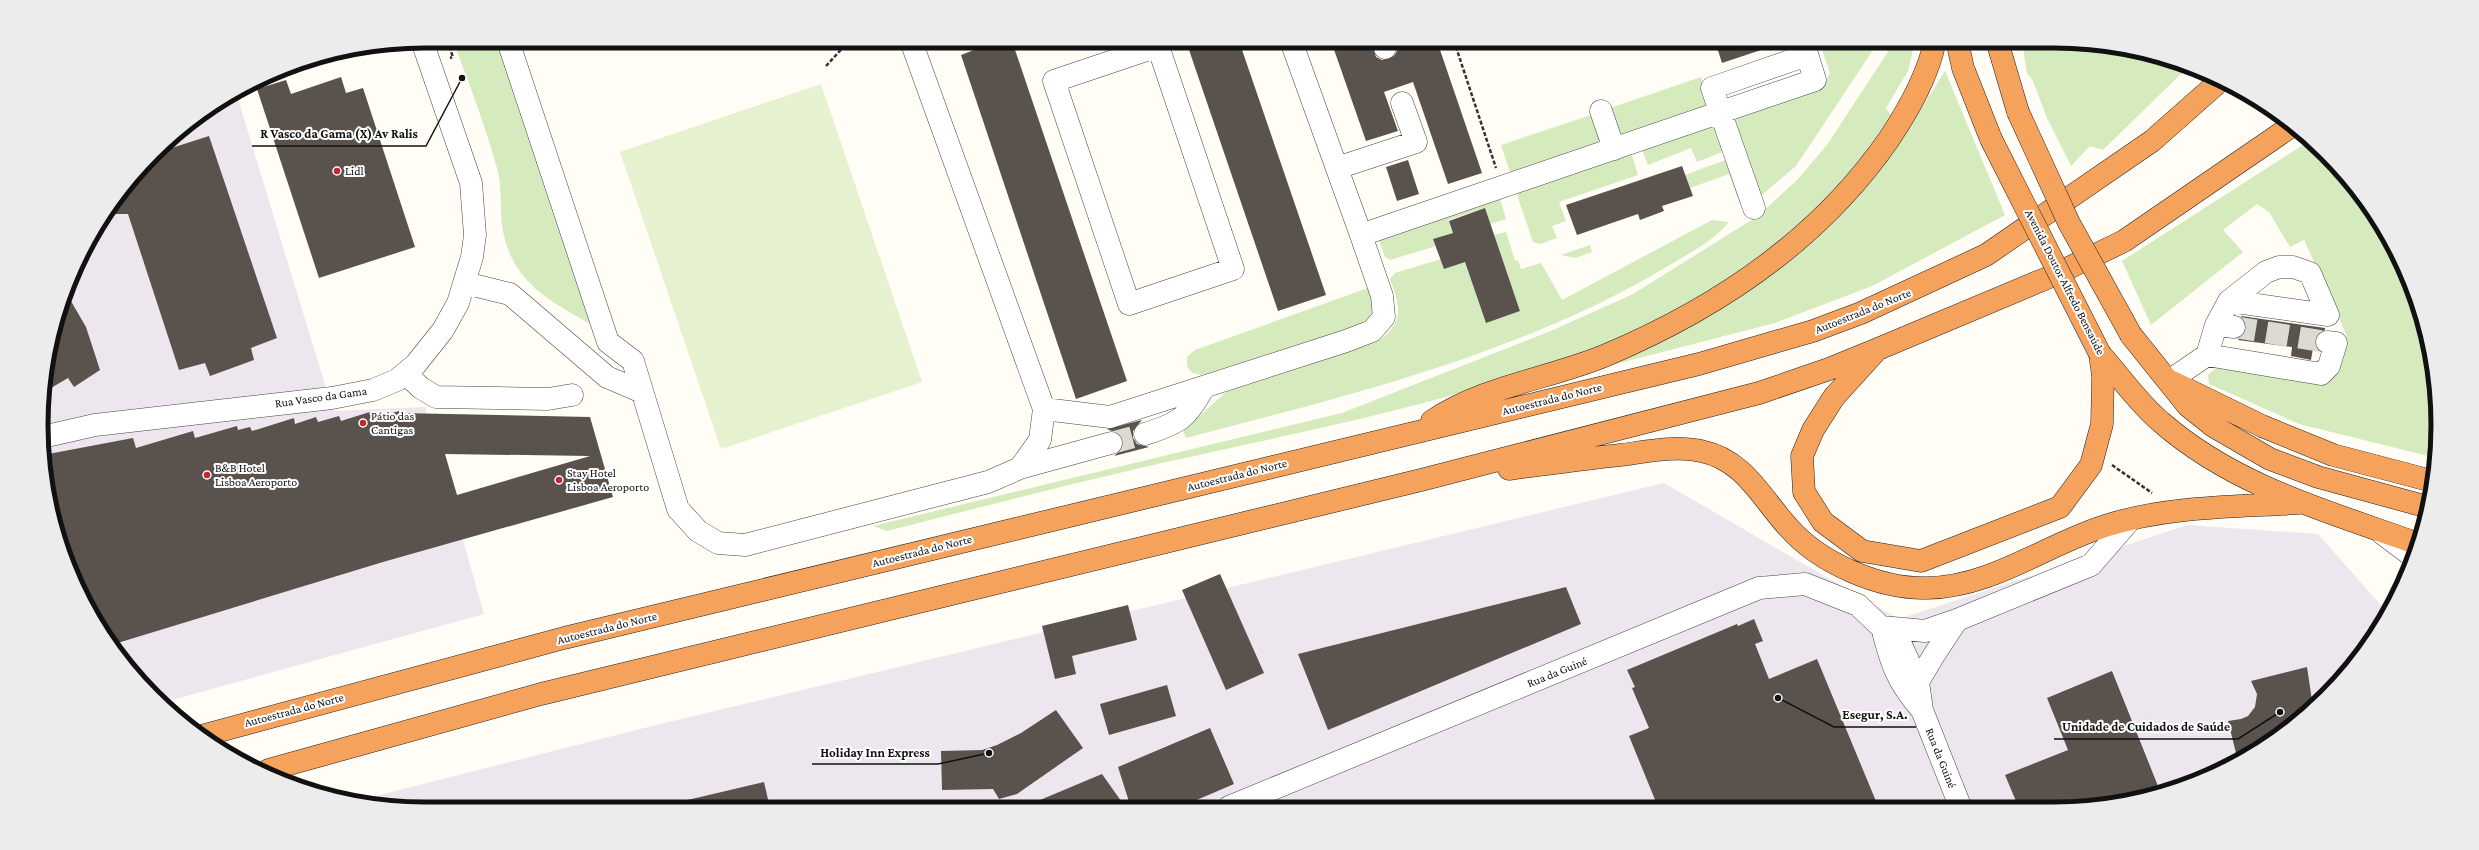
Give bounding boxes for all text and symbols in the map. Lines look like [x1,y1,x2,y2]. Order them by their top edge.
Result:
callout: R Vasco da Gama (X) Av Ralis [252,121,426,146]
text: R Vasco da Gama (X) Av Ralis [260,126,418,142]
place label: Lidl [345,164,364,178]
marker: Lidl [332,166,342,176]
street label: Avenida Doutor Alfredo Bensaúde [2022,207,2108,357]
street label: Autoestrada do Norte [1813,285,1913,337]
street label: Autoestrada do Norte [1501,380,1603,418]
street label: Rua Vasco da Gama [274,384,368,410]
place label: Pátio das Cantigas [371,409,415,437]
marker: Pátio das Cantigas [358,418,368,428]
street label: Autoestrada do Norte [1186,456,1288,494]
place label: B&B Hotel Lisboa Aeroporto [215,461,297,489]
place label: Stay Hotel Lisboa Aeroporto [567,466,649,494]
marker: B&B Hotel Lisboa Aeroporto [202,470,212,480]
marker: Stay Hotel Lisboa Aeroporto [554,475,564,485]
street label: Autoestrada do Norte [871,532,973,570]
street label: Autoestrada do Norte [556,609,658,647]
street label: Rua da Guiné [1525,654,1589,690]
street label: Autoestrada do Norte [243,690,345,730]
callout: Esegur, S.A. [1834,702,1916,727]
text: Esegur, S.A. [1842,707,1908,723]
callout: Unidade de Cuidados de Saúde [2054,714,2238,739]
text: Unidade de Cuidados de Saúde [2062,719,2230,734]
street label: Rua da Guiné [1923,726,1959,790]
callout: Holiday Inn Express [812,739,938,764]
text: Holiday Inn Express [820,745,930,760]

